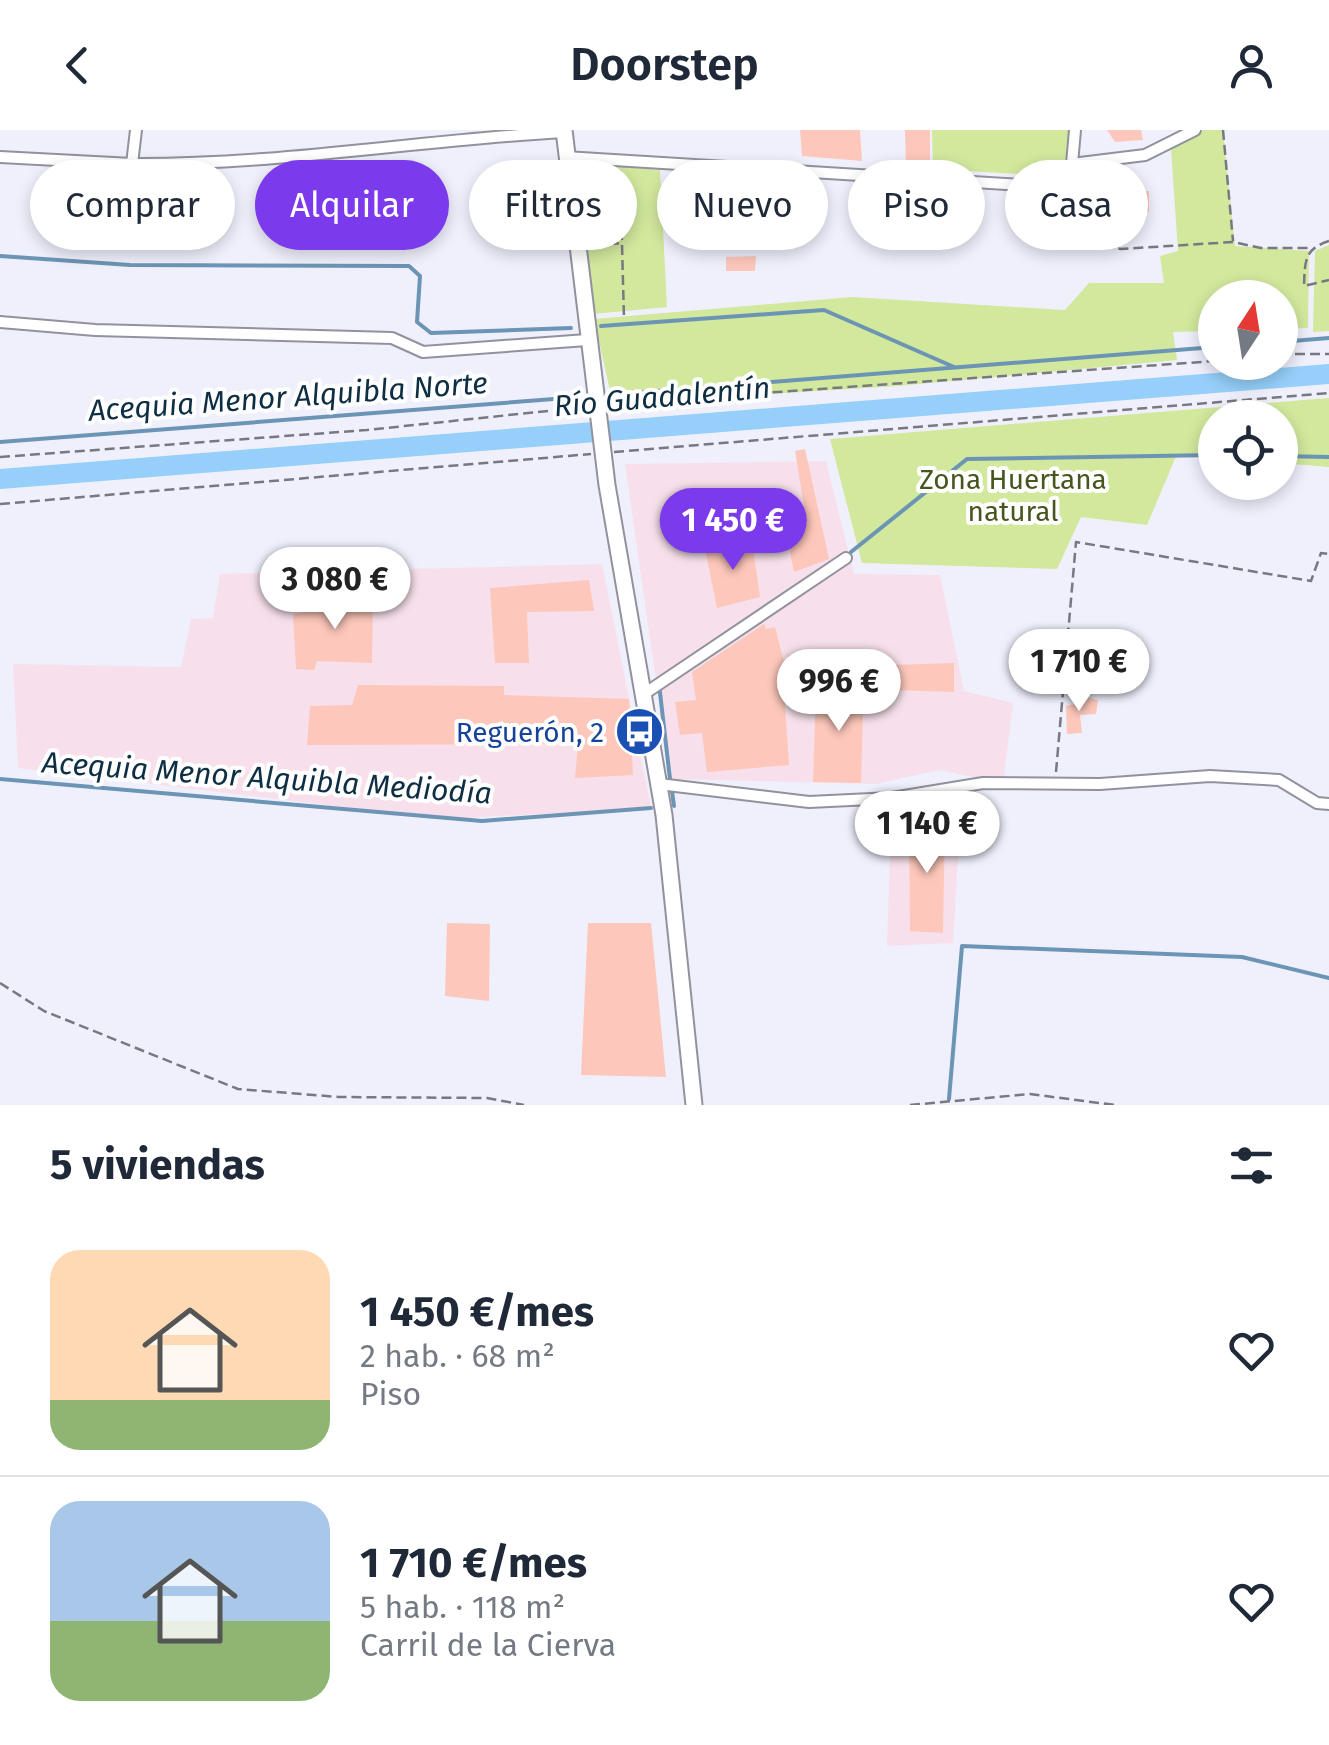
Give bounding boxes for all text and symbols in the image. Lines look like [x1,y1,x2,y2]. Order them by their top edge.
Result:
icon: back [50,38,105,93]
text: Doorstep [570,38,759,92]
icon: person [1224,38,1279,93]
chip: Comprar [30,160,235,250]
chip: Alquilar [255,160,449,250]
chip: Filtros [469,160,637,250]
chip: Nuevo [657,160,828,250]
chip: Piso [848,160,985,250]
chip: Casa [1005,160,1148,250]
north arrow [1198,280,1298,380]
map controls [1198,280,1298,500]
water label: Acequia Menor Alquibla Norte [86,365,489,429]
water label: Río Guadalentín [552,370,772,424]
button: locate [1198,400,1298,500]
park label: Zona Huertana natural [919,463,1107,528]
pin: 1 450 € [641,488,825,573]
text: 1 450 € [682,501,784,539]
pin: 3 080 € [243,547,427,632]
text: 3 080 € [282,560,388,598]
pin: 1 710 € [987,629,1171,714]
text: 1 710 € [1030,642,1128,680]
pin: 996 € [769,649,909,734]
text: 996 € [799,662,879,700]
bus stop icon: Reguerón, 2 [613,706,665,758]
place label: Reguerón, 2 [456,716,604,749]
water label: Acequia Menor Alquibla Mediodía [40,744,493,812]
pin: 1 140 € [835,791,1019,876]
text: 1 140 € [877,804,977,842]
icon: filters [1224,1138,1279,1193]
text: 5 viviendas [50,1140,265,1190]
text: 1 450 €/mes [360,1287,594,1337]
icon: home [130,1290,250,1410]
icon: heart [1224,1323,1279,1378]
text: 2 hab. · 68 m² [360,1337,555,1375]
text: Piso [360,1375,421,1413]
text: 1 710 €/mes [360,1538,587,1588]
icon: home [130,1541,250,1661]
icon: heart [1224,1574,1279,1629]
text: 5 hab. · 118 m² [360,1588,565,1626]
text: Carril de la Cierva [360,1626,616,1664]

